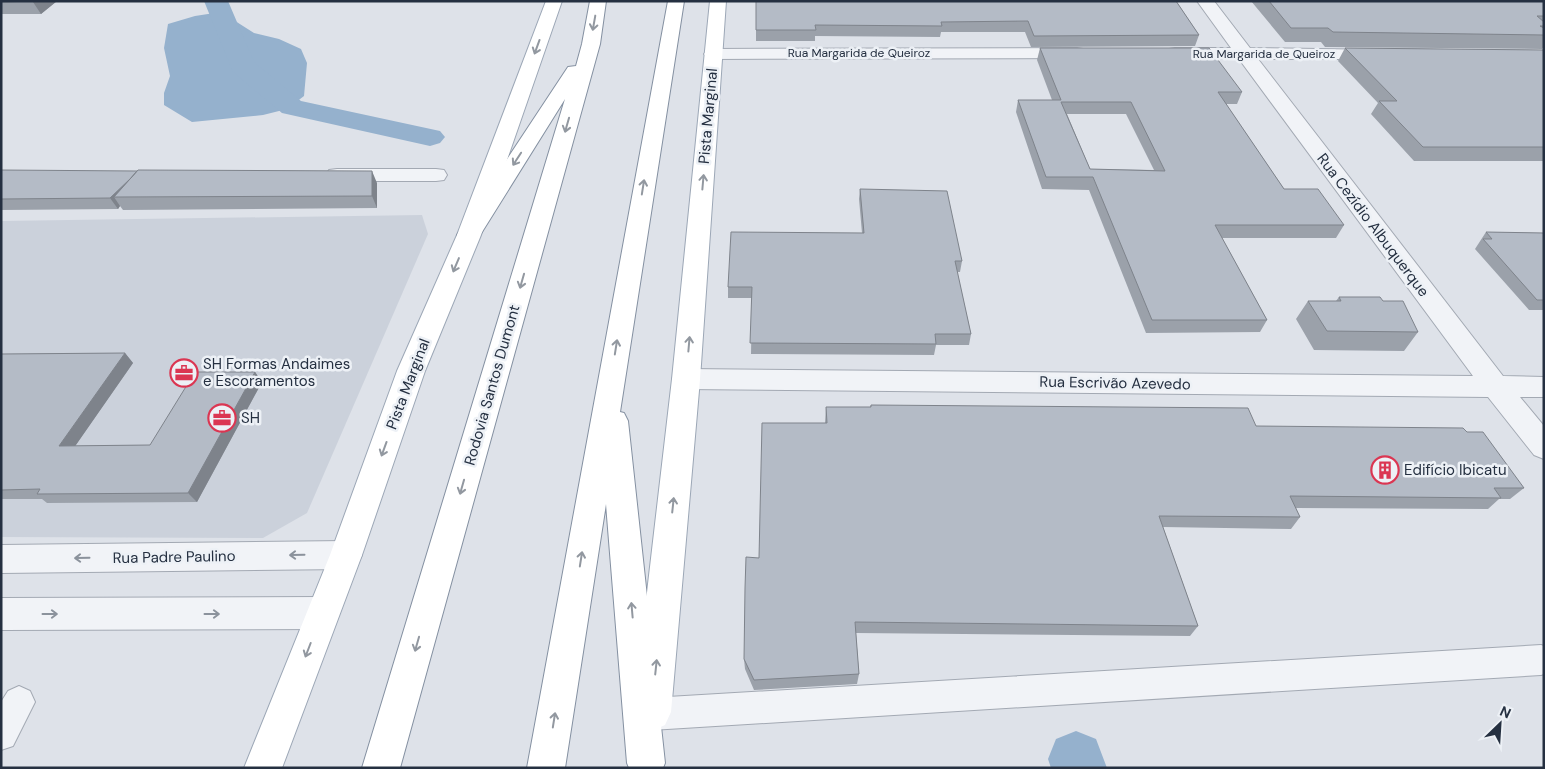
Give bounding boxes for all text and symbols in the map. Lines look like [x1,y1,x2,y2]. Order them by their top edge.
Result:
one-way arrow [589,14,599,30]
one-way arrow [532,39,541,54]
street label: Rua Margarida de Queiroz [788,45,930,61]
street label: Rua Margarida de Queiroz [1193,46,1335,62]
street label: Pista Marginal [694,67,722,165]
one-way arrow [562,117,572,133]
street label: Rua Cezídio Albuquerque [1312,149,1434,301]
one-way arrow [512,152,522,166]
one-way arrow [698,174,707,190]
one-way arrow [638,179,648,195]
one-way arrow [451,257,461,272]
one-way arrow [516,273,526,289]
street label: Rodovia Santos Dumont [459,302,525,468]
street label: Pista Marginal [382,336,434,432]
one-way arrow [684,336,694,352]
one-way arrow [612,340,622,356]
place label: SH Formas Andaimes e Escoramentos [203,354,350,391]
office icon: SH Formas Andaimes e Escoramentos [169,358,199,388]
street label: Rua Escrivão Azevedo [1039,372,1191,394]
office icon: SH [207,403,237,433]
place label: SH [241,408,260,428]
one-way arrow [379,440,388,456]
building icon: Edifício Ibicatu [1370,455,1400,485]
place label: Edifício Ibicatu [1404,460,1507,480]
one-way arrow [457,479,466,495]
one-way arrow [668,498,678,514]
street label: Rua Padre Paulino [112,546,236,568]
one-way arrow [290,551,306,560]
one-way arrow [577,552,587,568]
one-way arrow [75,553,91,563]
one-way arrow [627,603,636,619]
one-way arrow [42,609,58,619]
one-way arrow [204,609,220,619]
one-way arrow [412,635,421,651]
one-way arrow [303,642,312,657]
one-way arrow [651,659,661,675]
north arrow [1475,699,1525,749]
text: N [1497,702,1514,723]
one-way arrow [550,712,560,728]

